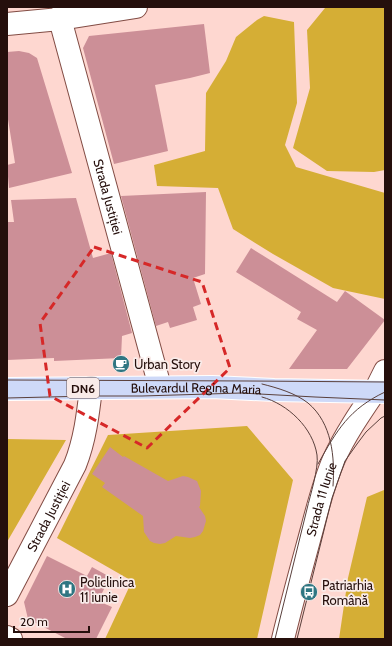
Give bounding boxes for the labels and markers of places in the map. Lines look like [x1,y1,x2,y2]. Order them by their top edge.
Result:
cafe icon: Urban Story [111,354,131,374]
place label: Urban Story [134,356,201,372]
place label: Policlinica 11 iunie [80,574,135,605]
place label: Patriarhia Română [322,577,374,608]
hospital icon: Policlinica 11 iunie [57,579,77,599]
bus stop icon: Patriarhia Română [299,582,319,602]

